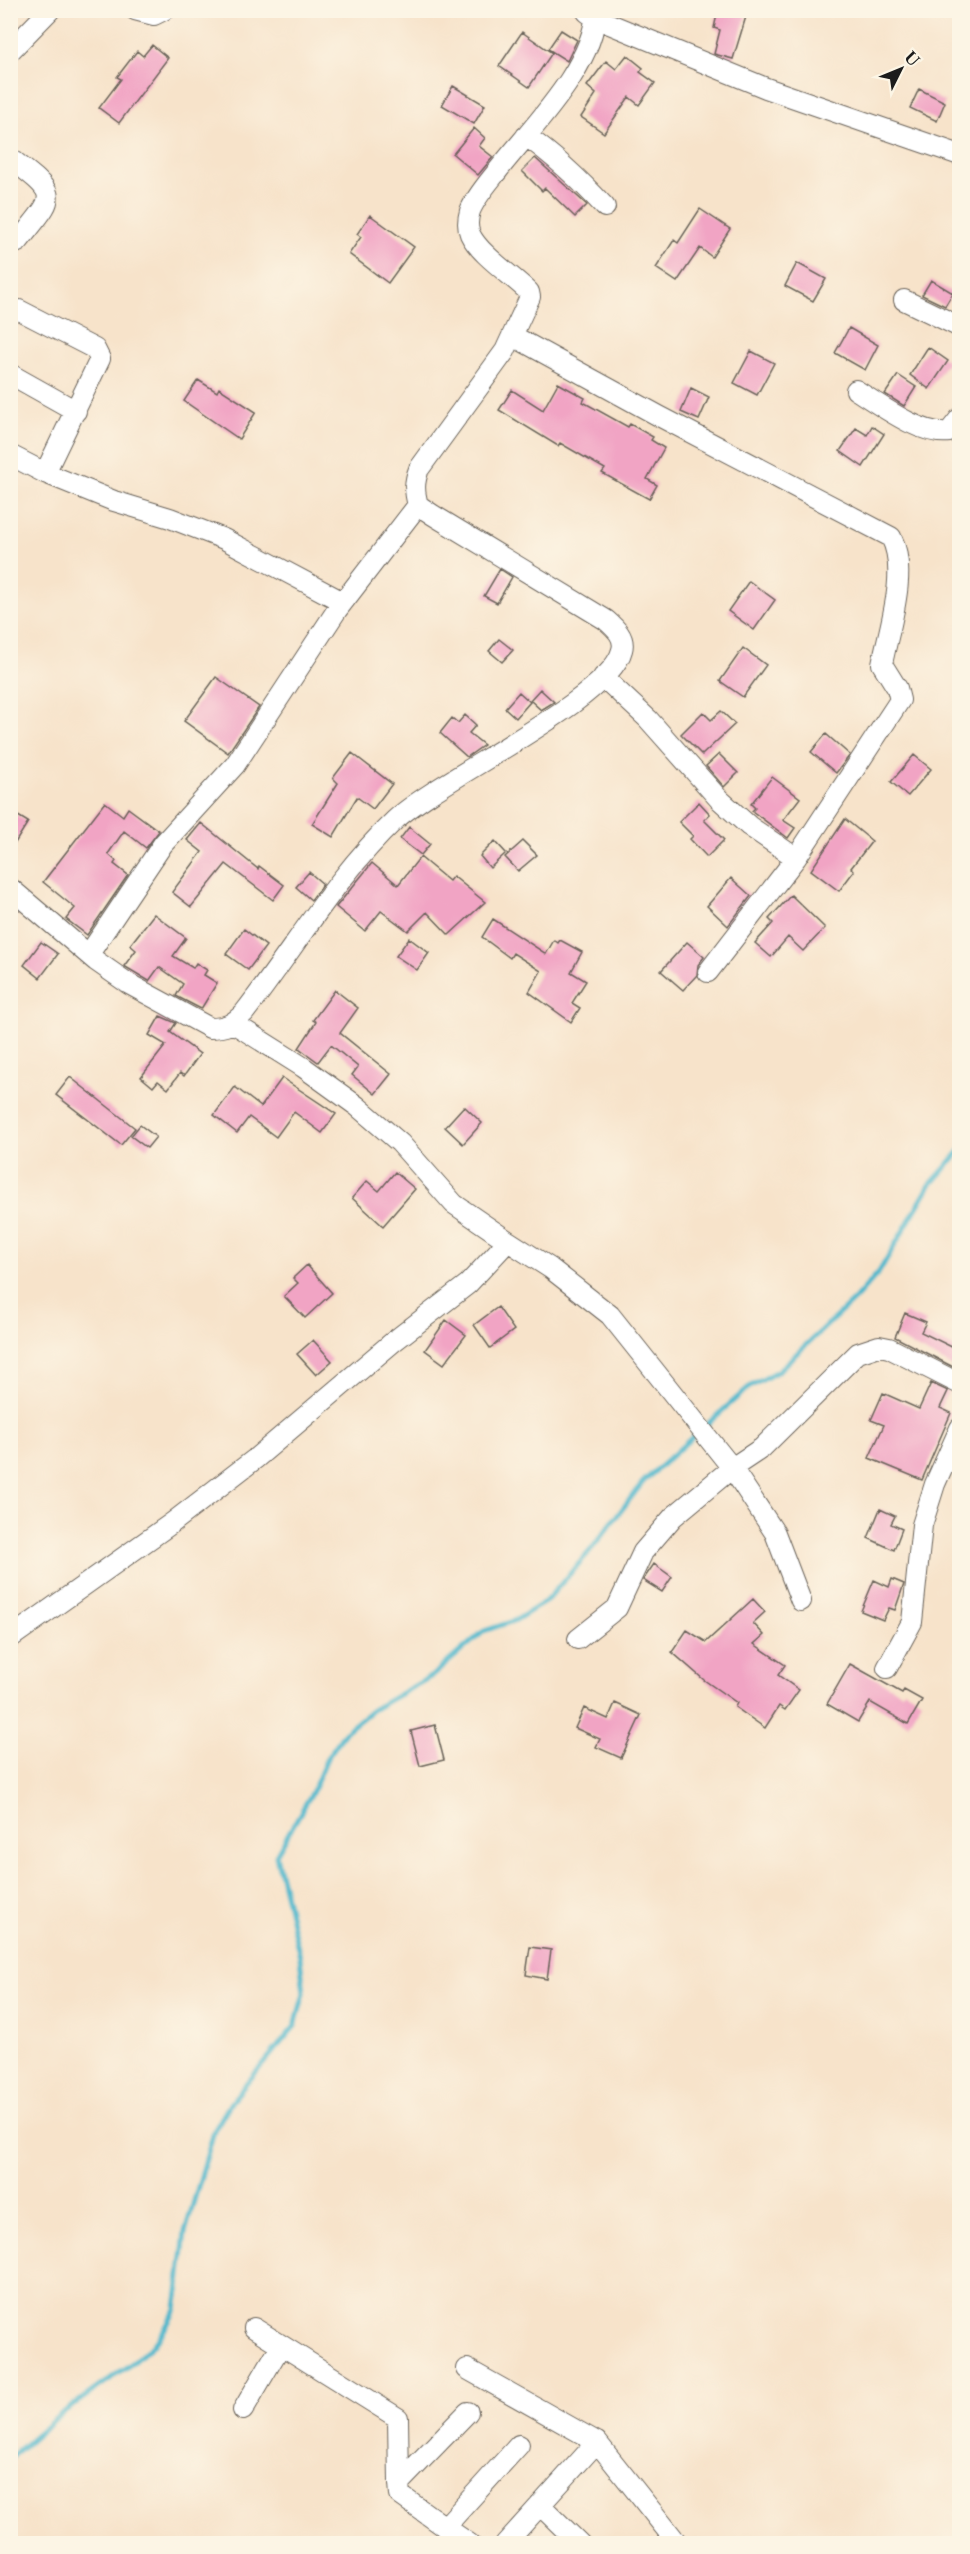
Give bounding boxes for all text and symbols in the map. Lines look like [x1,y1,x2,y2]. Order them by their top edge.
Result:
north arrow [871,39,931,99]
text: U [900,47,924,70]

